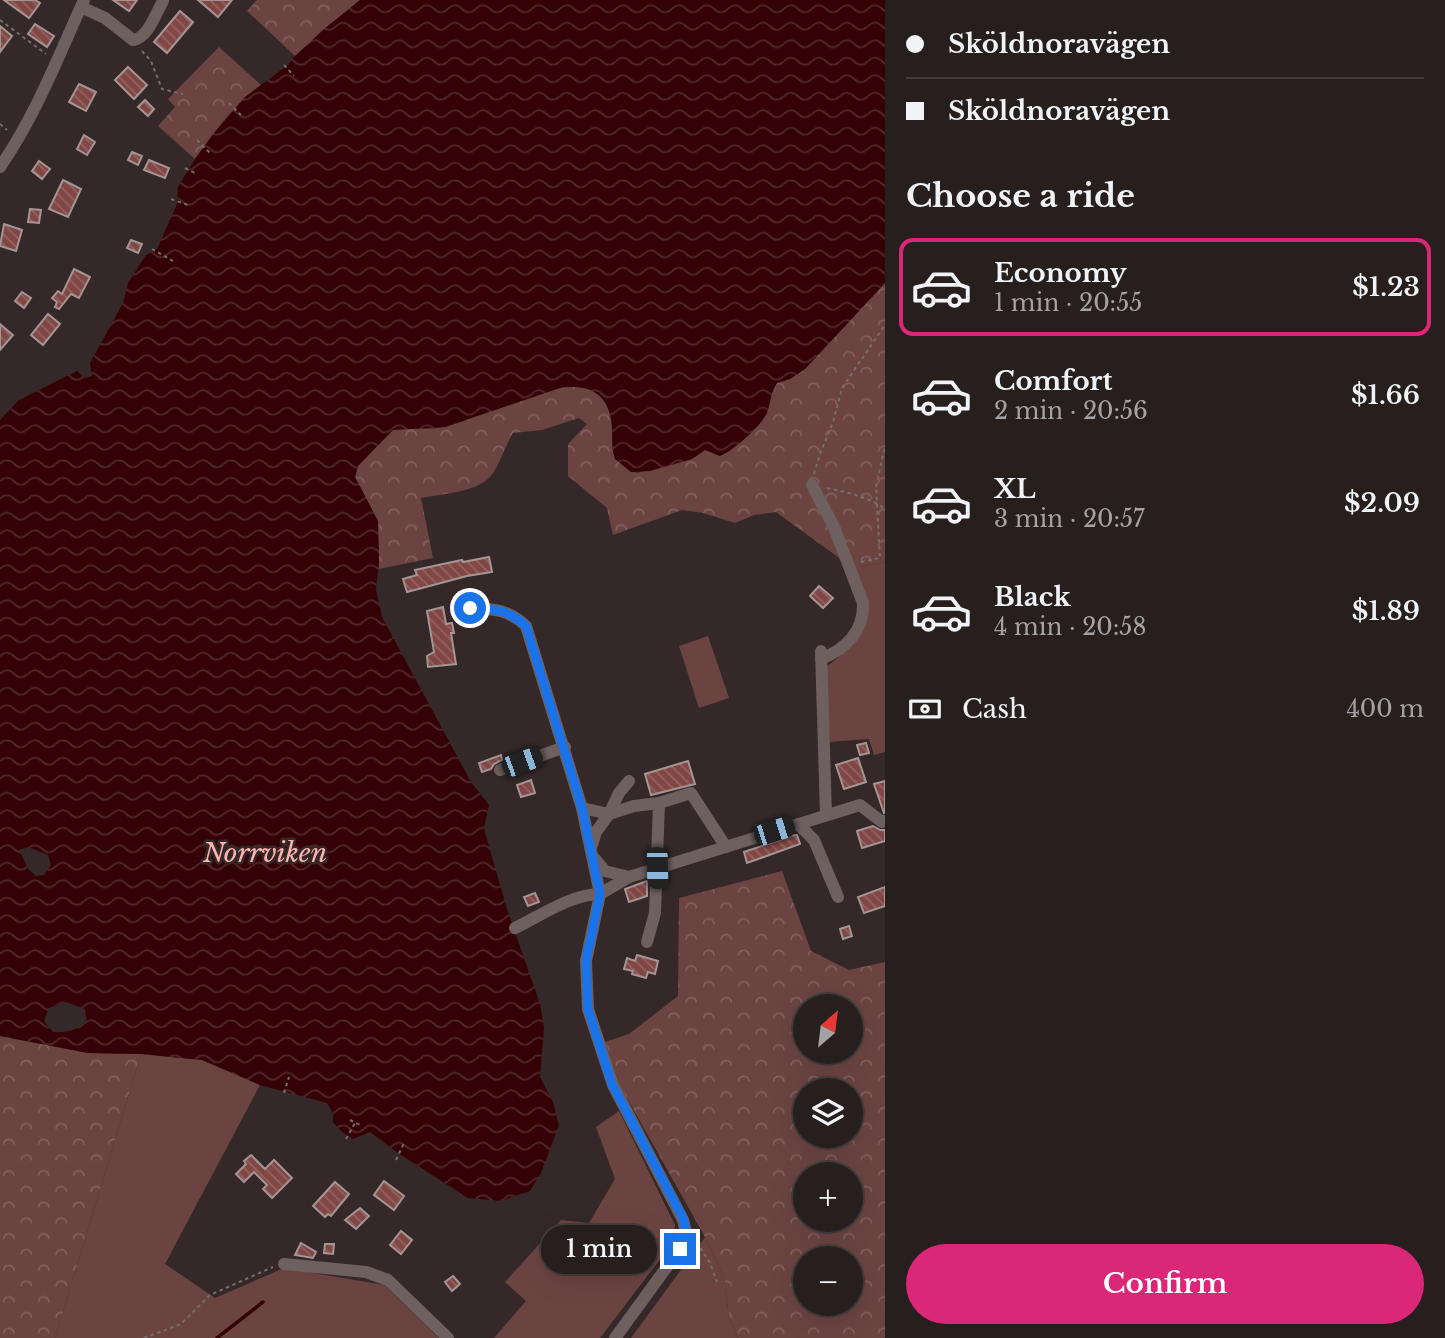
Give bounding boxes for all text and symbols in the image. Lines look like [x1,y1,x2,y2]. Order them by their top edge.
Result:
text: Sköldnoravägen [948,28,1170,60]
text: Sköldnoravägen [948,95,1170,127]
text: Choose a ride [906,176,1135,216]
icon: car [910,256,973,319]
text: Economy [994,257,1127,289]
text: $1.23 [1352,271,1420,303]
text: 1 min · 20:55 [994,289,1142,317]
icon: car [910,364,973,427]
text: Comfort [994,365,1112,397]
text: $1.66 [1351,379,1420,411]
text: 2 min · 20:56 [994,397,1148,425]
icon: car [910,472,973,535]
text: XL [994,473,1036,505]
text: $2.09 [1344,487,1420,519]
text: 3 min · 20:57 [994,505,1145,533]
icon: car [910,580,973,643]
text: Black [994,581,1071,613]
route start [454,592,486,624]
text: $1.89 [1352,595,1420,627]
text: 4 min · 20:58 [994,613,1146,641]
icon: cash [906,690,944,728]
text: Cash [962,693,1027,725]
text: 400 m [1346,695,1424,723]
car [499,745,546,779]
car [751,815,798,847]
water label: Norrviken [202,837,327,869]
car [647,847,668,889]
north arrow [793,994,863,1064]
map controls [793,994,863,1316]
button: layers [793,1078,863,1148]
button: + [793,1162,863,1232]
callout: 1 min [540,1224,656,1274]
route end [664,1233,696,1265]
text: 1 min [566,1235,632,1263]
button: Confirm [906,1244,1424,1324]
button: − [793,1246,863,1316]

